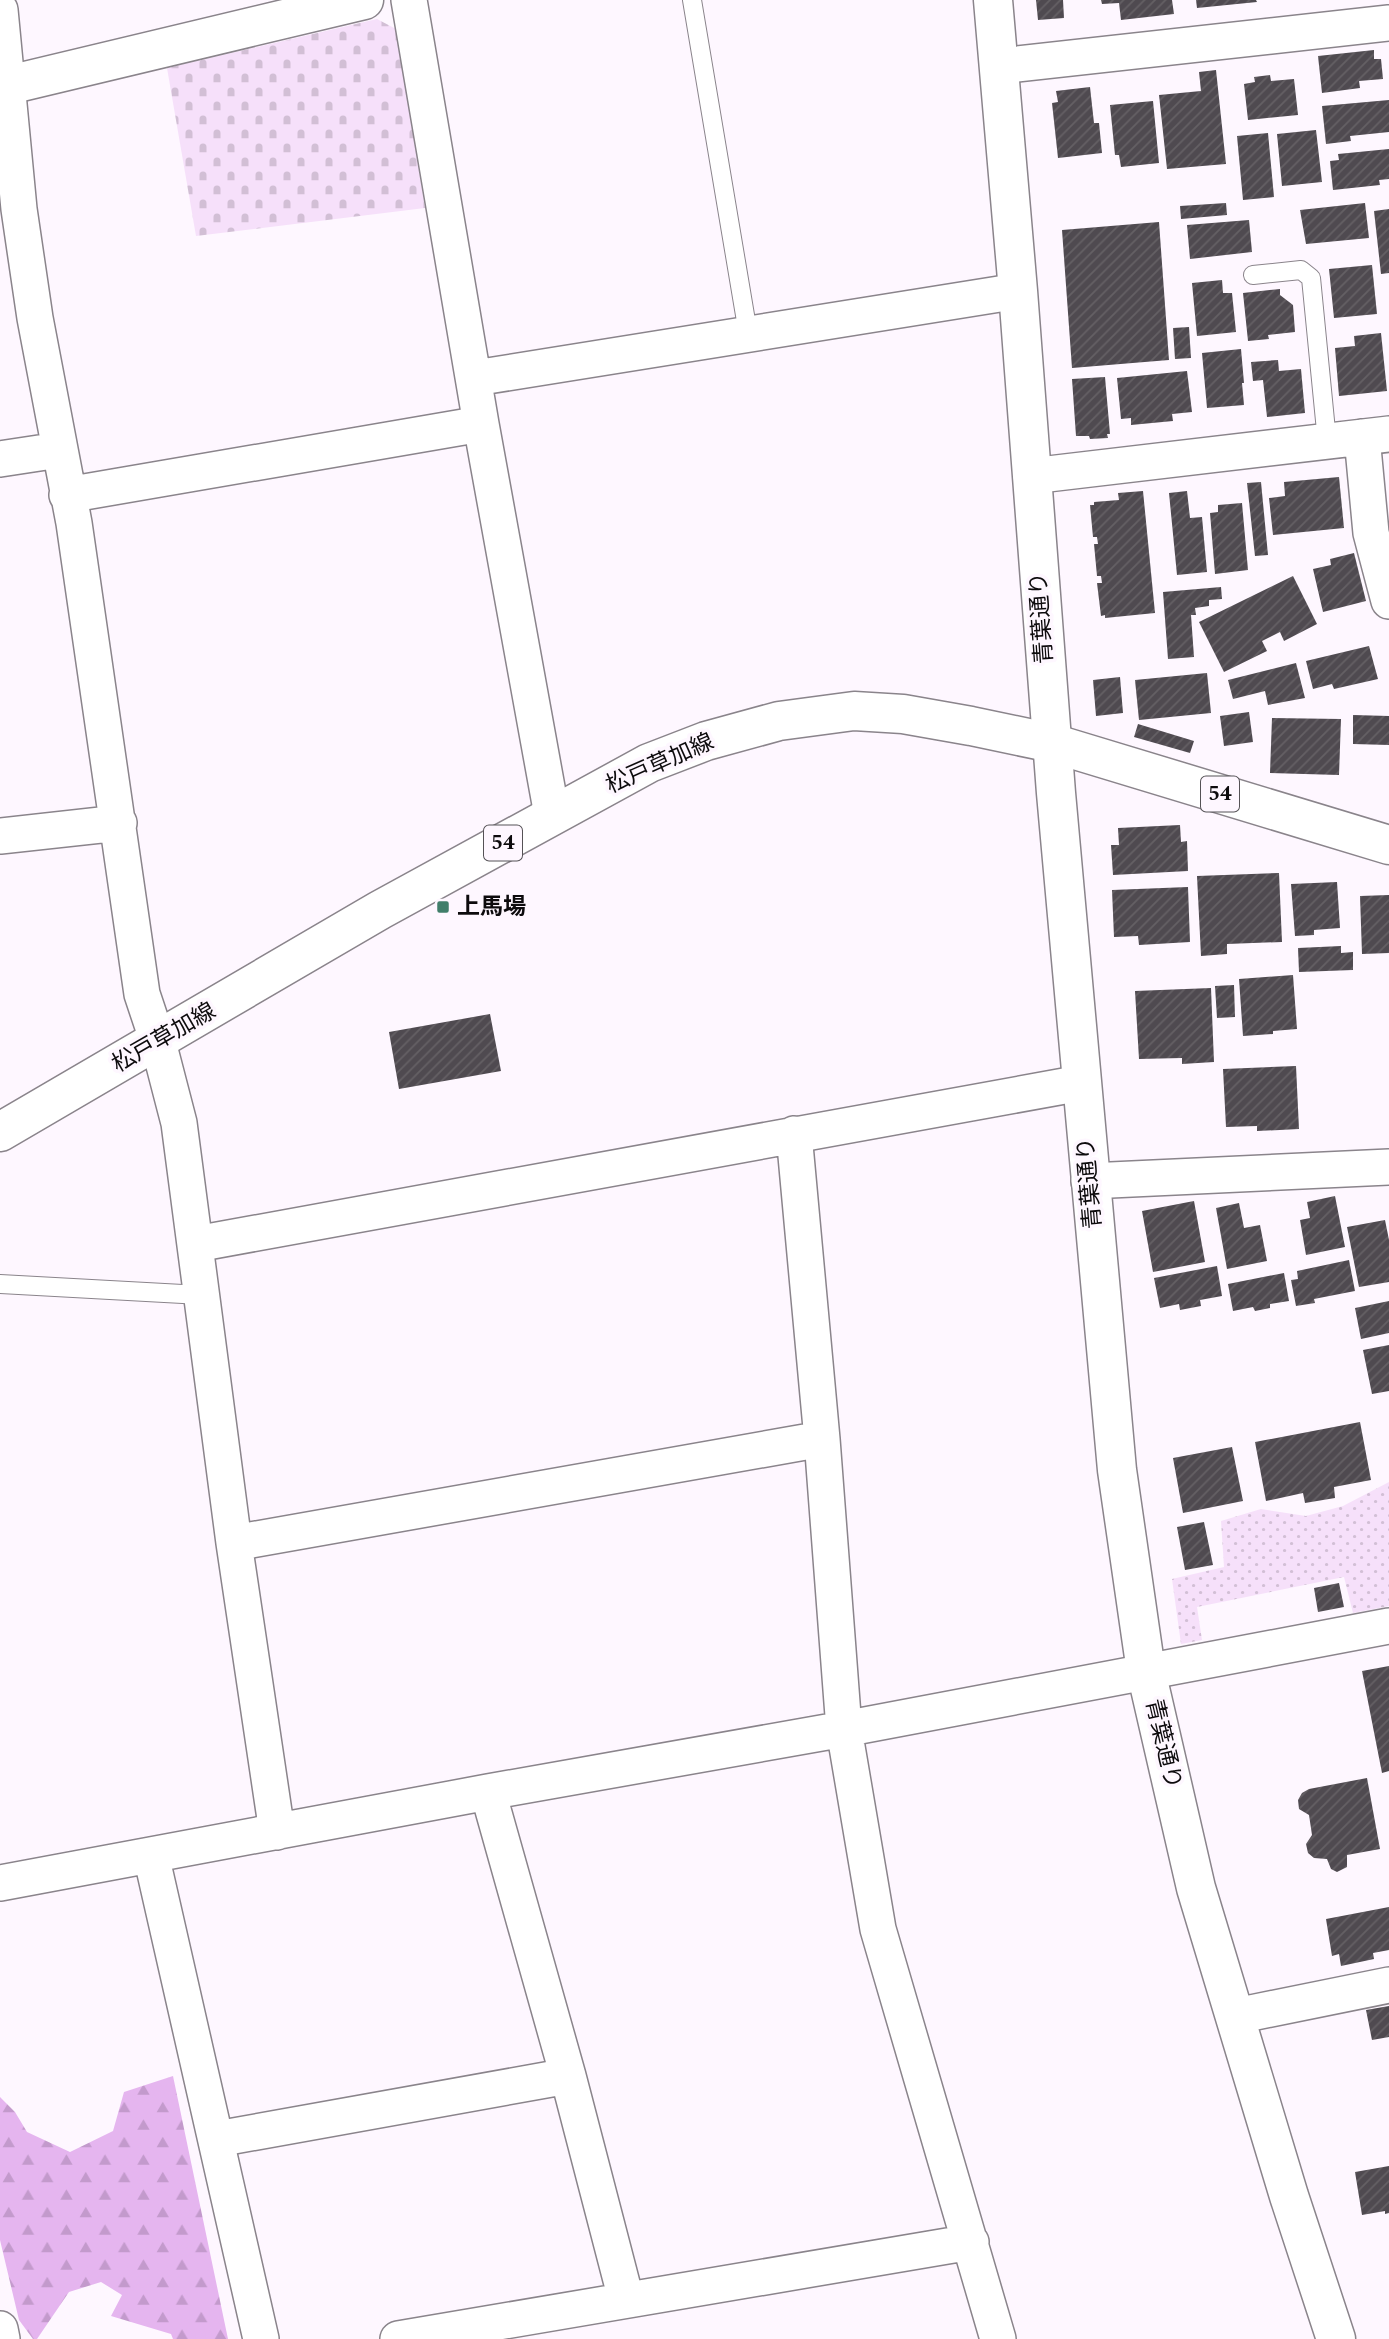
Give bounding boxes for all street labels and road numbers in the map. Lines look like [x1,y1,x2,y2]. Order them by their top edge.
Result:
street label: 青葉通り [1021,571,1063,665]
street label: 松戸草加線 [600,725,720,803]
road number: 54 [1201,776,1239,812]
road number: 54 [484,826,522,860]
street label: 松戸草加線 [105,994,223,1082]
street label: 青葉通り [1069,1136,1111,1230]
street label: 青葉通り [1136,1695,1190,1793]

